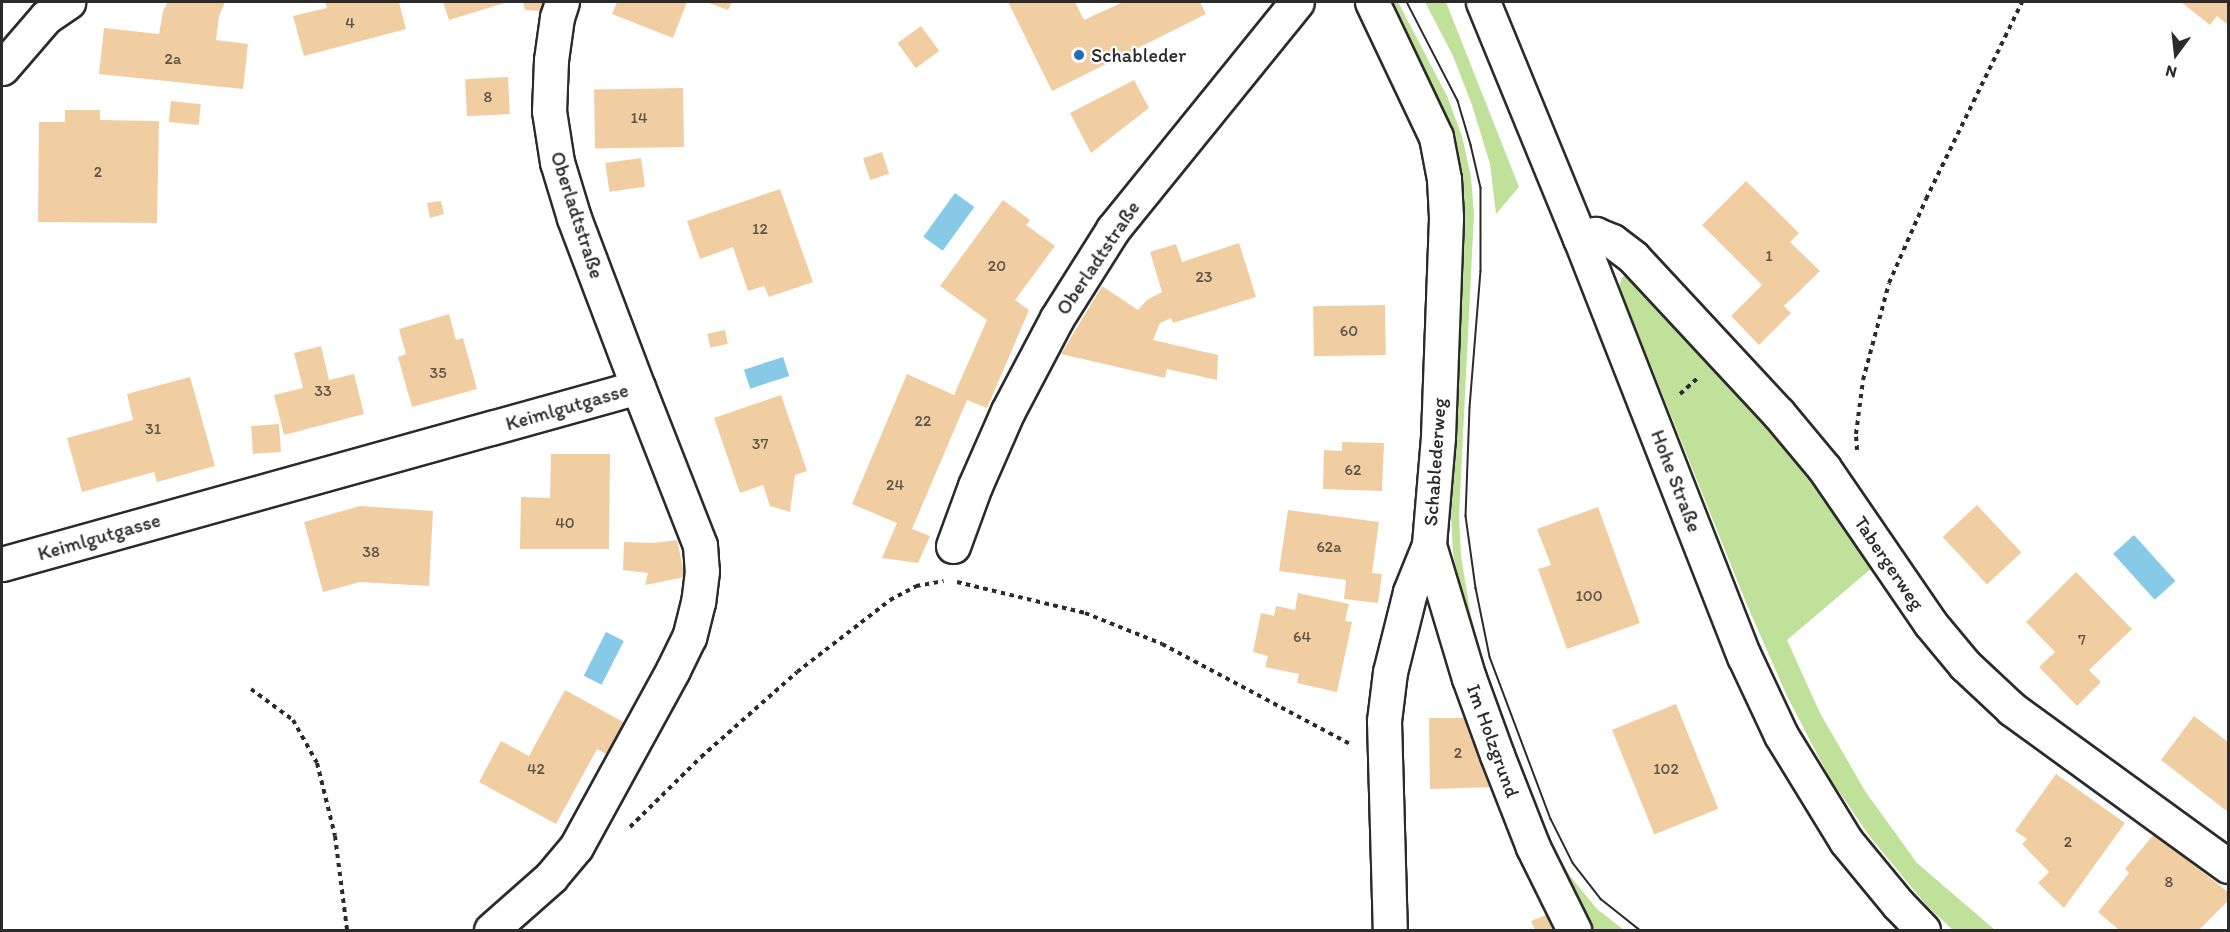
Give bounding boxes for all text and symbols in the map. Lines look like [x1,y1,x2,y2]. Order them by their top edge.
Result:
house number: 4 [345,13,355,33]
north arrow [2146,24,2206,84]
place label: Schableder [1091,43,1186,67]
marker: Schableder [1072,48,1086,62]
house number: 2a [165,49,181,69]
text: N [2164,61,2179,82]
house number: 8 [484,87,492,107]
house number: 14 [630,108,648,128]
street label: Oberladtstraße [545,148,609,282]
house number: 2 [94,162,102,182]
street label: Oberladtstraße [1051,196,1145,320]
house number: 12 [752,219,768,239]
house number: 1 [1765,246,1773,266]
house number: 20 [988,256,1006,276]
house number: 23 [1195,267,1213,287]
house number: 60 [1340,321,1358,341]
house number: 35 [429,363,447,383]
street label: Keimlgutgasse [503,378,631,436]
house number: 33 [314,381,332,401]
street label: Schablederweg [1419,397,1451,527]
house number: 22 [915,411,931,431]
house number: 31 [145,419,161,439]
street label: Hohe Straße [1646,427,1706,535]
house number: 37 [752,434,768,454]
house number: 62 [1345,460,1361,480]
house number: 24 [886,475,904,495]
street label: Keimlgutgasse [35,508,163,566]
street label: Tabergerweg [1849,511,1929,615]
house number: 40 [555,513,575,533]
house number: 62a [1316,537,1342,557]
house number: 38 [362,542,380,562]
house number: 100 [1575,586,1603,606]
house number: 64 [1293,627,1311,647]
house number: 7 [2078,630,2086,650]
street label: Im Holzgrund [1461,681,1525,801]
house number: 2 [1454,743,1462,763]
house number: 42 [527,759,545,779]
house number: 102 [1653,759,1679,779]
house number: 2 [2064,832,2072,852]
house number: 8 [2165,872,2173,892]

